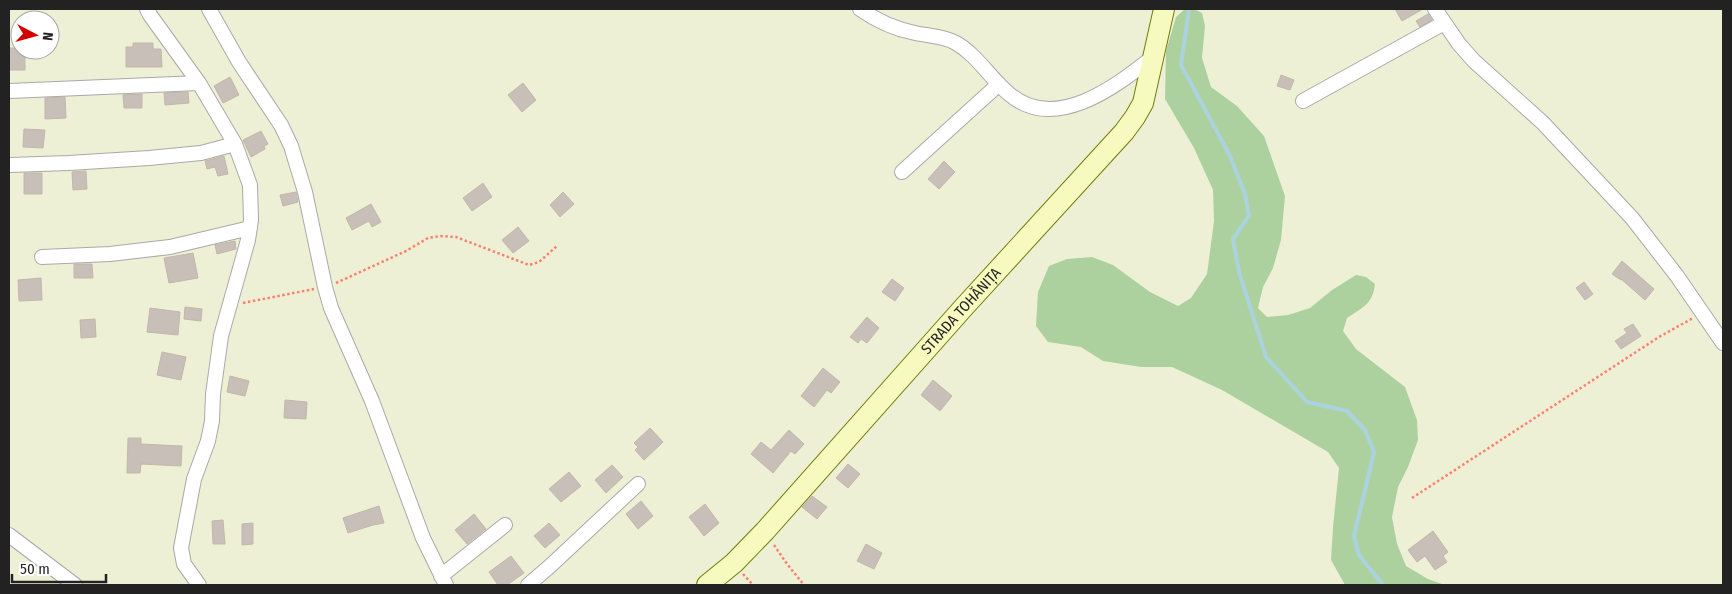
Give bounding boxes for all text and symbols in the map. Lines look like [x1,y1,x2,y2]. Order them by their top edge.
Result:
north arrow [10,10,60,60]
text: N [39,31,56,41]
street label: STRADA TOHĂNIȚA [917,264,1004,358]
scale bar [12,552,106,584]
text: 50 m [20,560,50,578]

